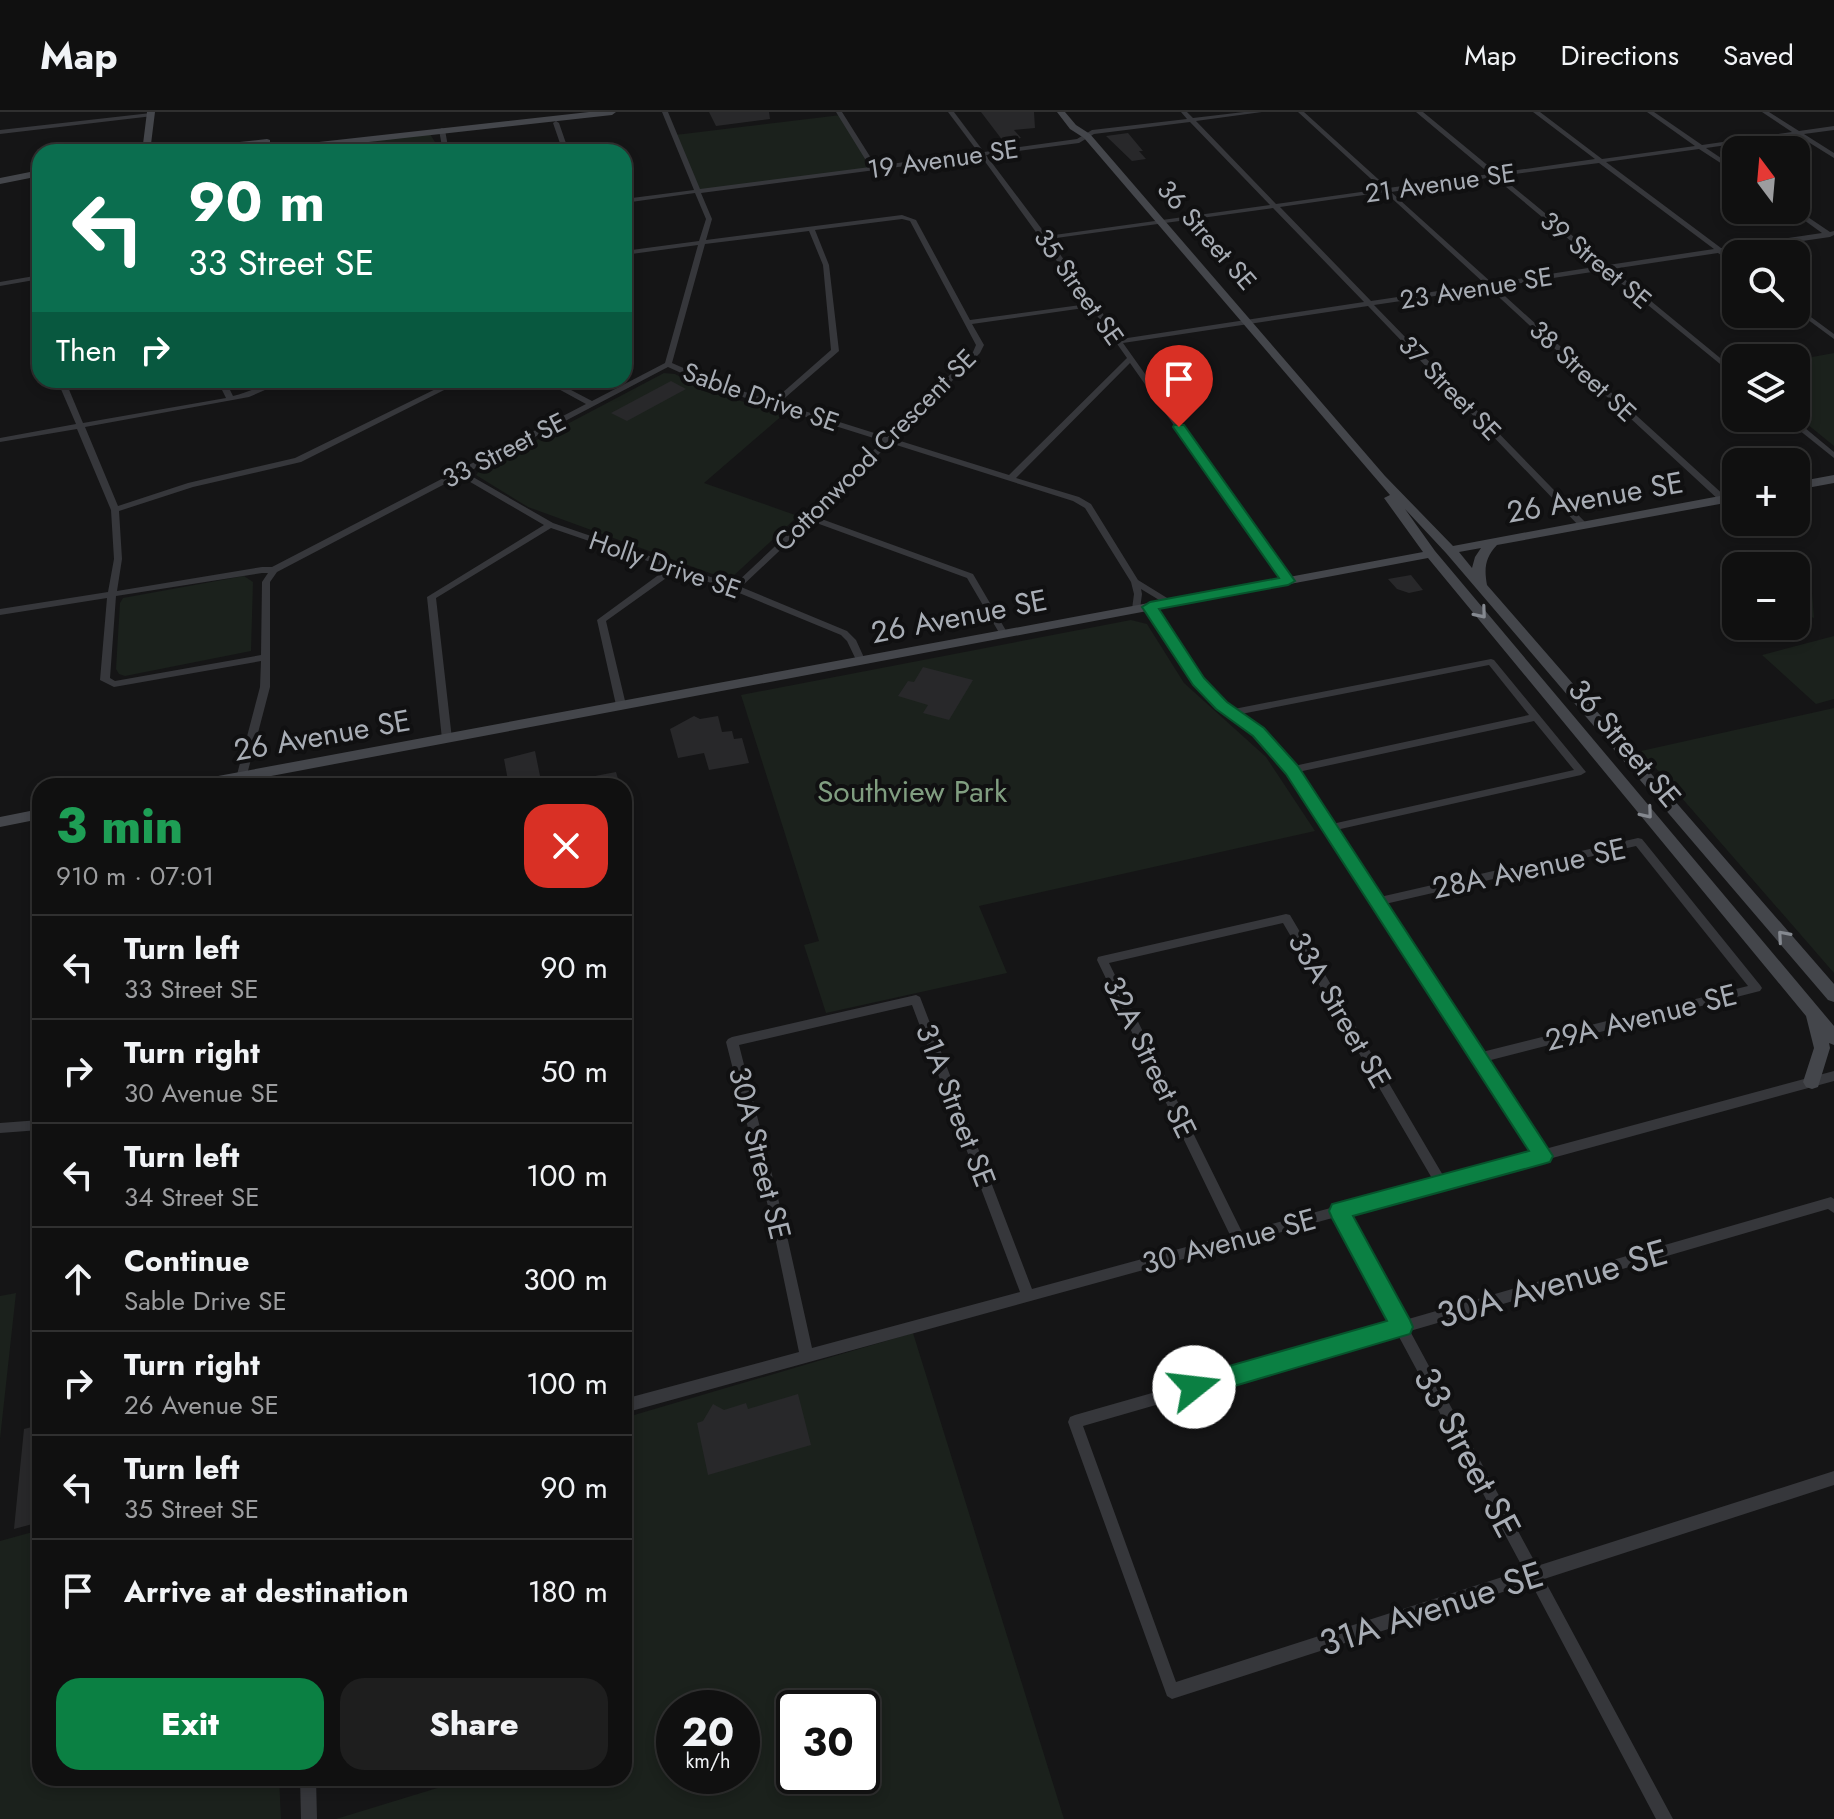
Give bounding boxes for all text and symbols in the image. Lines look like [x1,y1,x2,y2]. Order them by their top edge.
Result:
text: Map [40,28,118,83]
text: Map [1464,35,1516,76]
text: Directions [1560,35,1679,76]
text: Saved [1723,35,1794,76]
street label: 19 Avenue SE [865,130,1021,188]
north arrow [1722,136,1810,224]
map controls [1722,136,1810,640]
street label: 21 Avenue SE [1362,154,1518,212]
text: 90 m [188,161,325,242]
street label: 36 Street SE [1148,171,1266,299]
icon: left [56,176,160,280]
street label: 39 Street SE [1532,202,1660,318]
street label: 35 Street SE [1025,221,1133,353]
text: 33 Street SE [188,236,374,288]
button: search [1722,240,1810,328]
street label: 23 Avenue SE [1397,257,1555,319]
street label: 38 Street SE [1521,311,1645,431]
street label: 37 Street SE [1390,327,1510,449]
icon: right [133,328,177,372]
text: Then [56,329,117,372]
street label: Cottonwood Crescent SE [765,340,985,560]
button: layers [1722,344,1810,432]
pin [1145,345,1213,427]
street label: Sable Drive SE [678,353,844,441]
icon: arrive [1157,357,1201,401]
street label: 33 Street SE [435,403,573,497]
button: + [1722,448,1810,536]
street label: 26 Avenue SE [1503,460,1687,534]
street label: Holly Drive SE [584,521,746,609]
button: − [1722,552,1810,640]
street label: 26 Avenue SE [867,578,1051,654]
one-way arrow [1471,604,1486,619]
street label: 36 Street SE [1558,669,1692,817]
street label: 26 Avenue SE [230,698,414,772]
park label: Southview Park [817,770,1008,813]
text: 3 min [56,792,183,861]
button: close [524,804,608,888]
one-way arrow [1637,804,1652,818]
street label: 28A Avenue SE [1428,826,1630,910]
text: 910 m · 07:01 [56,857,214,895]
street label: 33A Street SE [1278,924,1402,1096]
text: Turn left [124,927,239,970]
one-way arrow [1778,930,1793,945]
icon: left [56,945,100,989]
text: 90 m [540,946,608,989]
street label: 32A Street SE [1092,969,1208,1145]
text: 33 Street SE [124,970,259,1008]
street label: 29A Avenue SE [1540,972,1742,1062]
street label: 31A Street SE [905,1017,1007,1193]
text: Turn right [124,1031,260,1074]
icon: right [56,1049,100,1093]
text: 50 m [541,1050,608,1093]
street label: 30A Street SE [718,1062,802,1244]
text: 30 Avenue SE [124,1074,279,1112]
text: Turn left [124,1135,239,1178]
icon: left [56,1153,100,1197]
text: 100 m [526,1154,608,1197]
text: 34 Street SE [124,1178,260,1216]
street label: 30 Avenue SE [1137,1197,1321,1285]
street label: 30A Avenue SE [1430,1225,1674,1341]
text: Continue [124,1239,250,1282]
icon: ahead [56,1257,100,1301]
text: 300 m [523,1258,608,1301]
text: Sable Drive SE [124,1282,287,1320]
text: Turn right [124,1343,260,1386]
position arrow [1152,1345,1236,1429]
street label: 33 Street SE [1401,1358,1535,1546]
icon: right [56,1361,100,1405]
text: 100 m [526,1362,608,1405]
text: 26 Avenue SE [124,1386,279,1424]
text: Turn left [124,1447,239,1490]
icon: left [56,1465,100,1509]
text: 90 m [540,1466,608,1509]
text: 35 Street SE [124,1490,259,1528]
street label: 31A Avenue SE [1312,1547,1550,1669]
icon: arrive [56,1569,100,1613]
text: Arrive at destination [124,1570,409,1613]
text: 180 m [528,1570,608,1613]
button: Exit [56,1678,324,1770]
button: Share [340,1678,608,1770]
speed limit sign: 30 [776,1690,880,1794]
text: 20 [682,1703,734,1761]
text: km/h [685,1747,731,1776]

